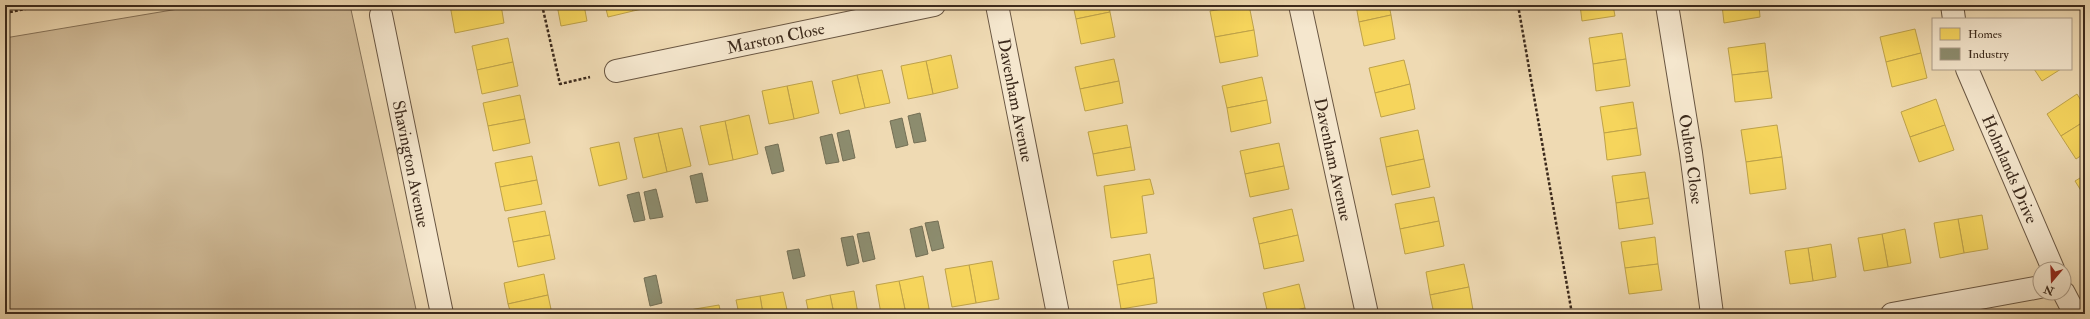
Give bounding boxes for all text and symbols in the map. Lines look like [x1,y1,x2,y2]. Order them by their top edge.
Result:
street label: Marston Close [725,17,826,58]
legend [1932,18,2072,70]
text: Homes [1968,27,2002,42]
street label: Davenham Avenue [993,37,1038,164]
text: Industry [1968,47,2010,62]
street label: Davenham Avenue [1310,96,1357,223]
street label: Shavington Avenue [388,98,435,229]
street label: Holmlands Drive [1977,112,2043,227]
street label: Oulton Close [1674,113,1708,205]
north arrow [2032,261,2072,301]
text: N [2041,282,2057,298]

